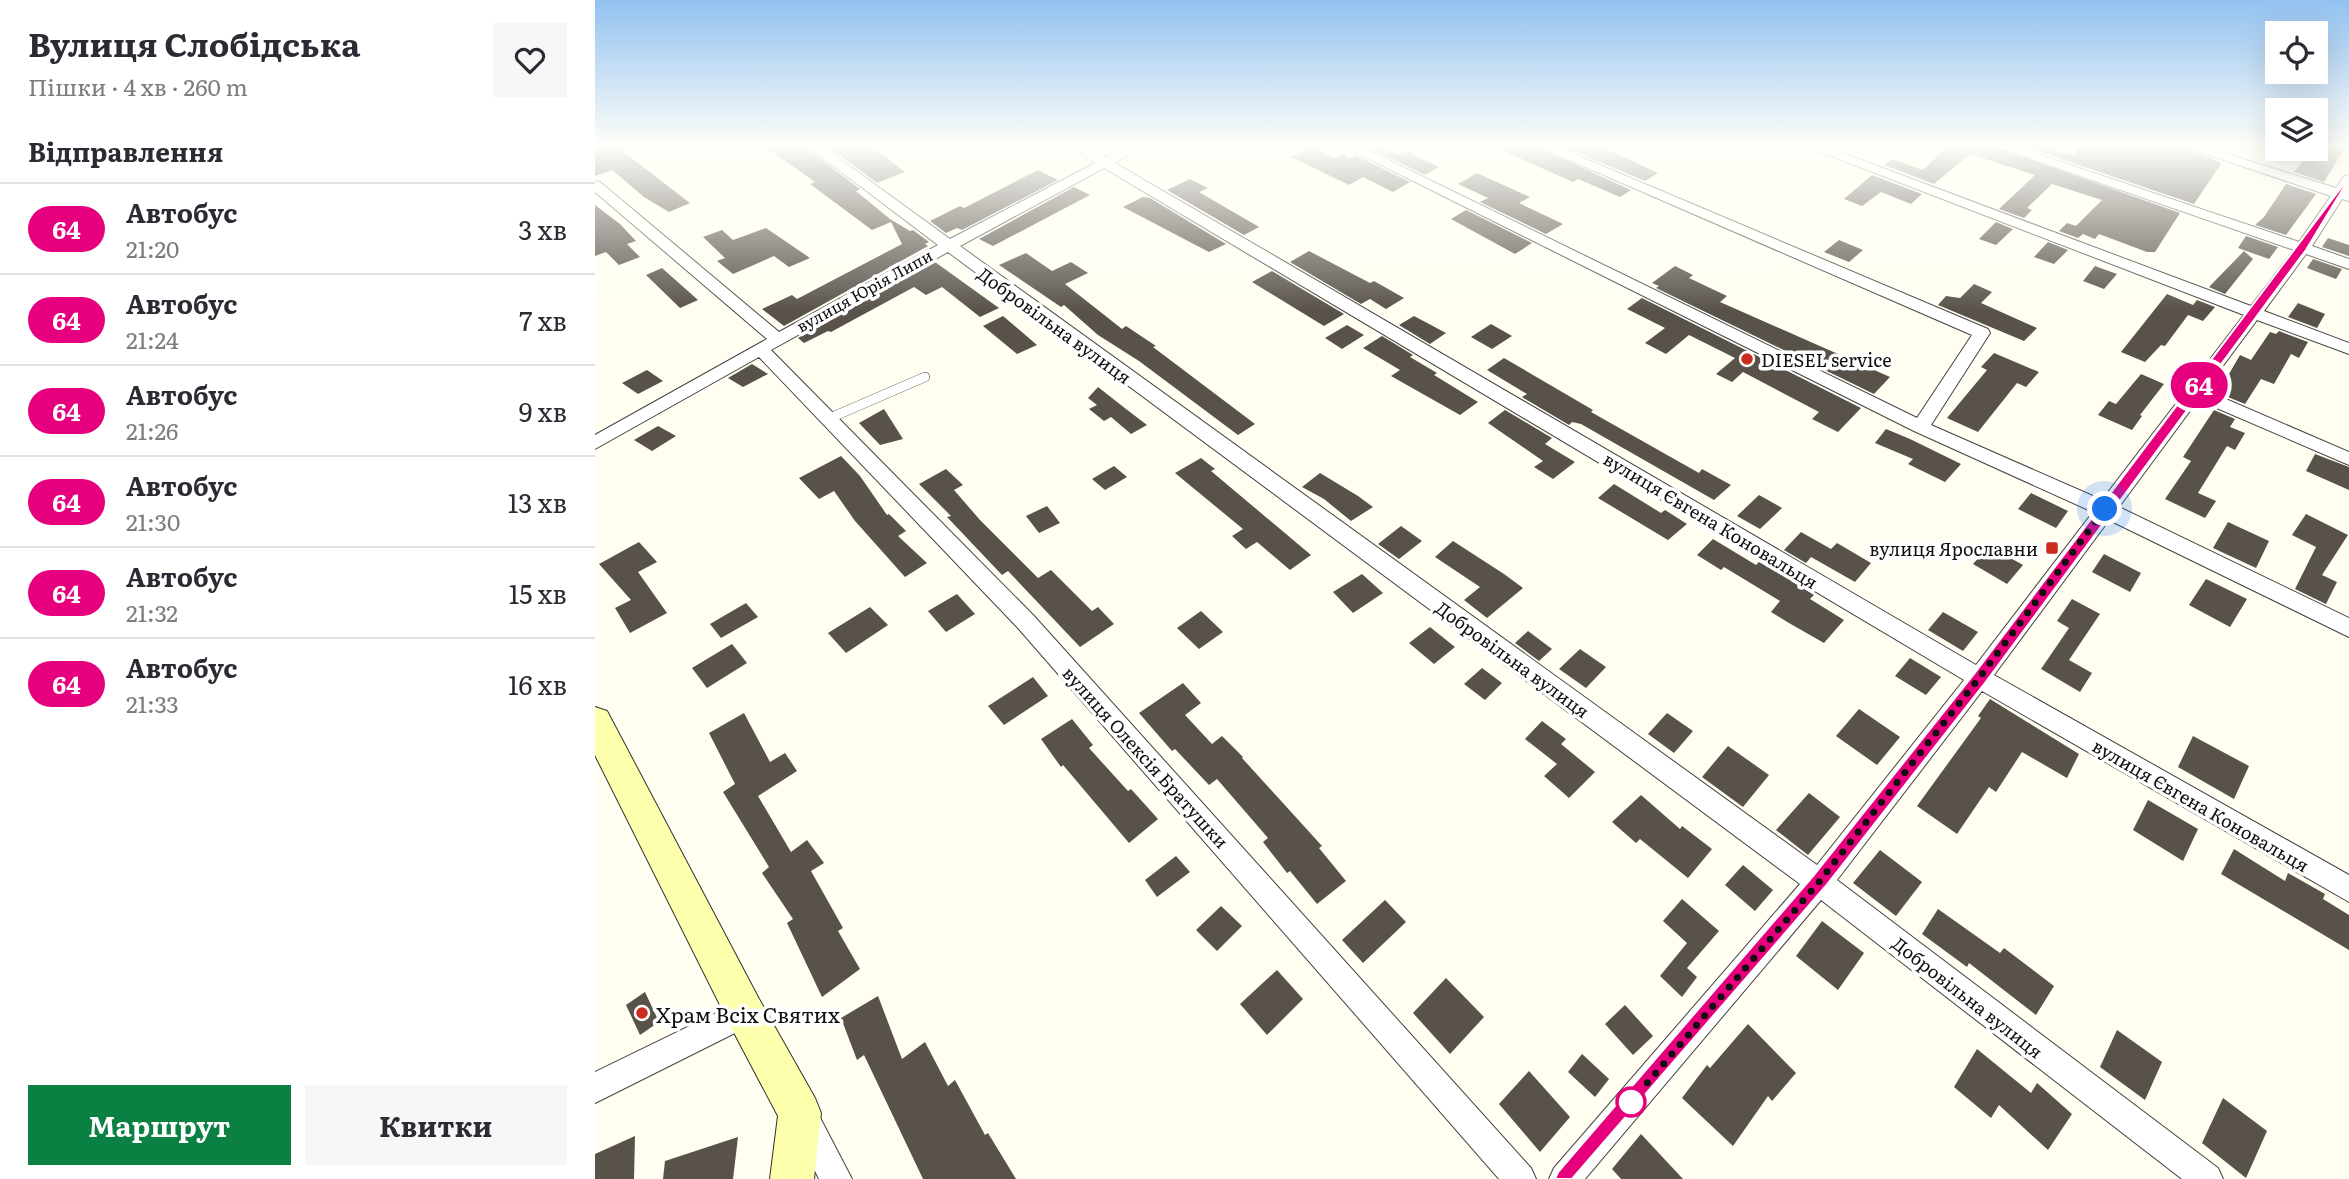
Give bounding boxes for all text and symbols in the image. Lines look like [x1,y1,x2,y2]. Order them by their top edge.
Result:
text: Вулиця Слобідська [28,18,360,67]
map controls [2265,21,2328,161]
button: locate [2265,21,2328,84]
button: heart [493,23,567,97]
text: Пішки · 4 хв · 260 m [28,69,248,103]
button: layers [2265,98,2328,161]
text: Відправлення [28,131,223,170]
text: Автобус [126,192,237,231]
text: 3 хв [518,209,567,248]
text: 64 [52,211,81,246]
text: 21:20 [126,231,179,265]
street label: вулиця Юрія Липи [791,242,937,337]
street label: Добровільна вулиця [973,260,1137,390]
text: Автобус [126,283,237,322]
text: 7 хв [519,300,567,339]
text: 64 [52,302,81,337]
text: 21:24 [126,322,179,356]
place label: DIESEL service [1761,346,1892,373]
marker: DIESEL service [1739,351,1755,367]
line badge: 64 [2167,362,2231,408]
text: 64 [2185,367,2213,402]
text: Автобус [126,374,237,413]
text: 9 хв [519,391,567,430]
text: 64 [52,393,81,428]
text: 21:26 [126,413,178,447]
street label: вулиця Євгена Коновальця [1599,445,1823,595]
text: Автобус [126,465,237,504]
text: 13 хв [508,482,567,521]
text: 64 [52,484,81,519]
your location [2087,491,2122,526]
text: 21:30 [126,504,180,538]
place label: вулиця Ярославни [1869,535,2038,562]
marker: вулиця Ярославни [2044,540,2060,556]
text: Автобус [126,556,237,595]
text: 15 хв [509,573,567,612]
text: 64 [52,575,81,610]
street label: Добровільна вулиця [1431,594,1595,724]
text: 21:32 [126,595,178,629]
text: Автобус [126,647,237,686]
street label: вулиця Олексія Братушки [1057,660,1235,854]
text: 16 хв [508,664,567,703]
text: 64 [52,666,81,701]
text: 21:33 [126,686,179,720]
street label: вулиця Євгена Коновальця [2088,732,2314,878]
street label: Добровільна вулиця [1887,930,2049,1064]
place label: Храм Всіх Святих [656,998,840,1029]
marker: Храм Всіх Святих [634,1005,650,1021]
button: Маршрут [28,1085,291,1165]
button: Квитки [305,1085,567,1165]
unlabelled marker [1616,1087,1646,1117]

